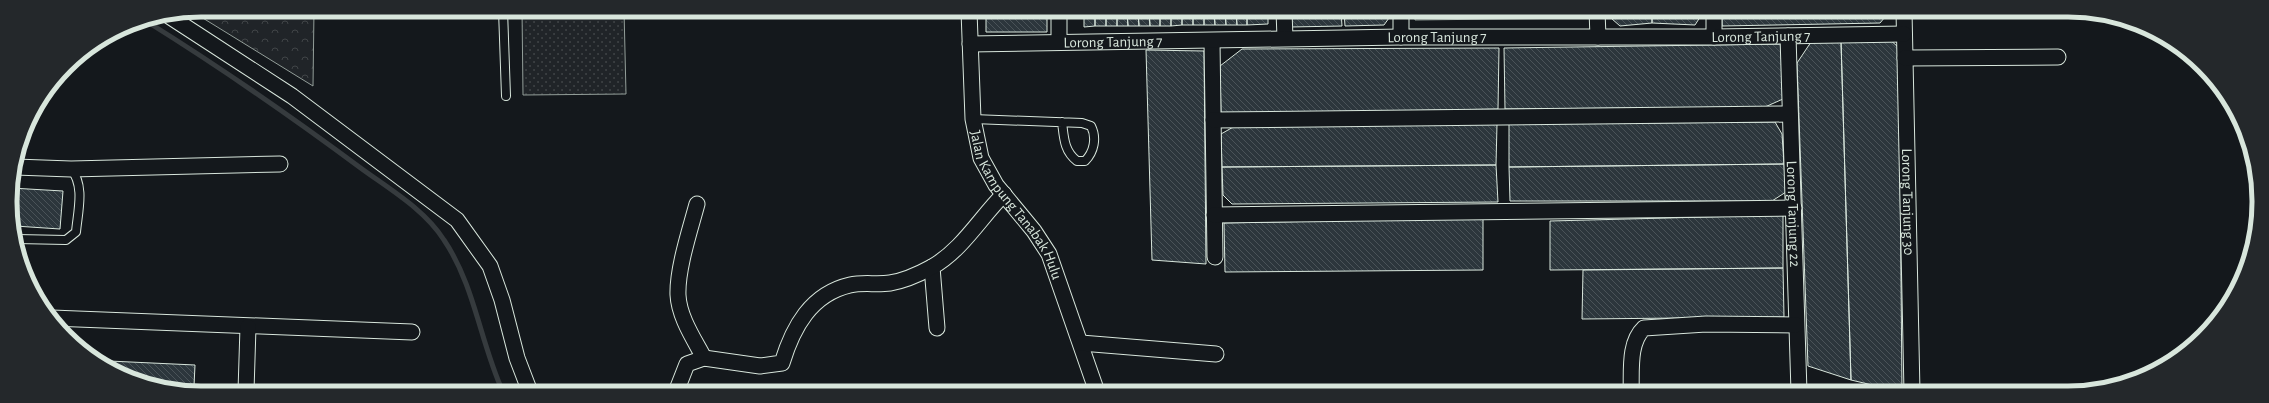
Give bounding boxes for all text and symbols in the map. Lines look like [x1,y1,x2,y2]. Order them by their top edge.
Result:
street label: Lorong Tanjung 7 [1711,28,1811,45]
street label: Lorong Tanjung 7 [1387,30,1486,45]
street label: Lorong Tanjung 7 [1063,34,1163,50]
street label: Jalan Kampung Tanabak Hulu [968,129,1064,282]
street label: Lorong Tanjung 30 [1899,148,1916,256]
street label: Lorong Tanjung 22 [1784,160,1802,268]

